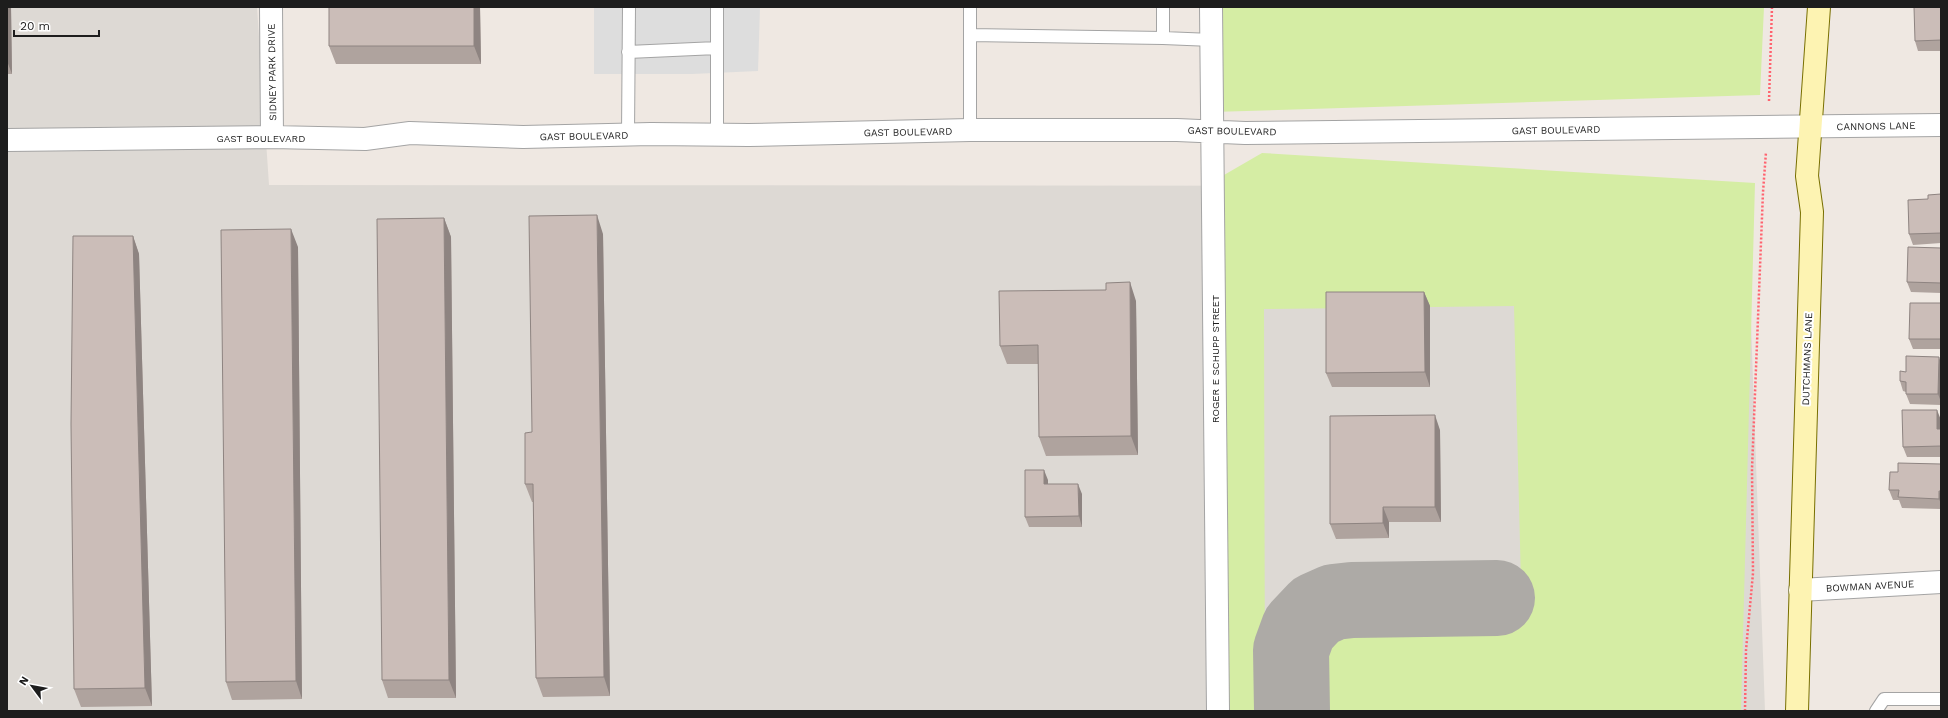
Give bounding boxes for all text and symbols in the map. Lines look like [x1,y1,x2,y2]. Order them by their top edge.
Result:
scale bar [14,12,99,38]
text: 20 m [20,19,50,33]
street label: SIDNEY PARK DRIVE [266,23,278,121]
street label: CANNONS LANE [1836,120,1916,132]
street label: GAST BOULEVARD [1511,124,1601,136]
street label: GAST BOULEVARD [1187,125,1277,137]
street label: GAST BOULEVARD [863,126,953,138]
street label: GAST BOULEVARD [539,130,629,142]
street label: GAST BOULEVARD [217,133,305,144]
street label: ROGER E SCHUPP STREET [1210,295,1221,423]
street label: DUTCHMANS LANE [1800,312,1814,406]
street label: BOWMAN AVENUE [1825,578,1915,594]
north arrow [12,666,52,706]
text: N [16,674,32,688]

